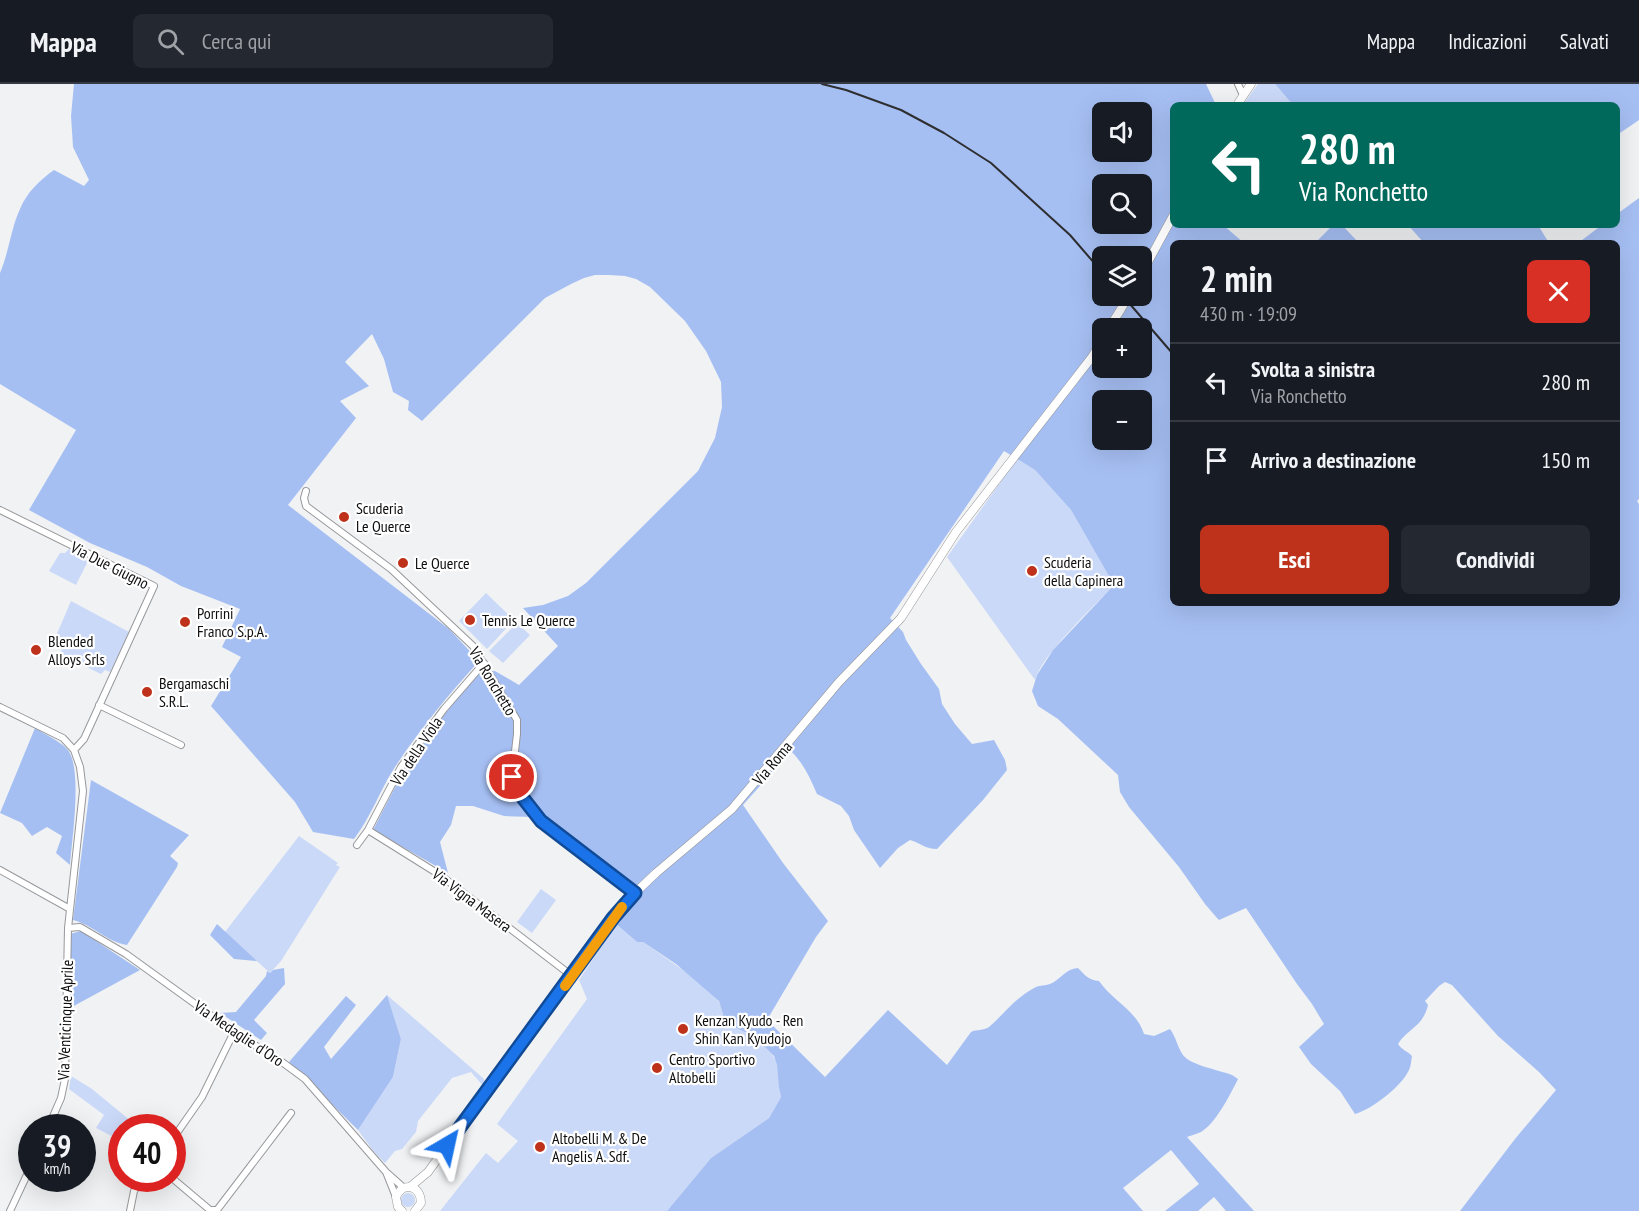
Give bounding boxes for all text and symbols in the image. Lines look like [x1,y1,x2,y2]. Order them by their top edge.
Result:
search box [133,14,553,68]
text: Mappa [30,23,97,60]
icon: search [154,25,187,58]
text: Cerca qui [202,27,271,55]
text: Mappa [1367,28,1415,55]
text: Indicazioni [1448,28,1527,55]
text: Salvati [1560,28,1609,55]
map controls [1092,102,1152,450]
button: sound [1092,102,1152,162]
text: 280 m [1299,121,1396,176]
icon: left [1200,126,1278,204]
button: search [1092,174,1152,234]
text: Via Ronchetto [1299,174,1428,208]
button: layers [1092,246,1152,306]
text: 2 min [1200,255,1273,302]
button: close [1527,260,1590,323]
text: 430 m · 19:09 [1200,301,1297,327]
button: + [1092,318,1152,378]
text: Svolta a sinistra [1251,355,1375,383]
icon: left [1200,366,1233,399]
text: 280 m [1541,368,1590,396]
text: Via Ronchetto [1251,383,1347,409]
button: − [1092,390,1152,450]
icon: arrive [1200,444,1233,477]
text: Arrivo a destinazione [1251,446,1416,474]
text: 150 m [1541,446,1590,474]
place label: Scuderia Le Querce [356,498,411,536]
marker: Scuderia Le Querce [337,510,351,524]
button: Esci [1200,525,1389,594]
button: Condividi [1401,525,1590,594]
street label: Via Due Giugno [67,536,153,593]
place label: Scuderia della Capinera [1044,552,1123,590]
place label: Le Querce [415,553,470,573]
marker: Le Querce [396,556,410,570]
marker: Scuderia della Capinera [1025,564,1039,578]
place label: Porrini Franco S.p.A. [197,603,267,641]
place label: Tennis Le Querce [482,610,575,630]
marker: Tennis Le Querce [463,613,477,627]
marker: Porrini Franco S.p.A. [178,615,192,629]
place label: Blended Alloys Srls [48,631,105,669]
street label: Via Ronchetto [464,642,521,719]
marker: Blended Alloys Srls [29,643,43,657]
place label: Bergamaschi S.R.L. [159,673,229,711]
marker: Bergamaschi S.R.L. [140,685,154,699]
street label: Via della Viola [385,713,446,790]
street label: Via Roma [747,737,796,790]
pin [486,751,537,802]
icon: arrive [495,760,528,793]
street label: Via Vigna Masera [428,863,516,936]
street label: Via Venticinque Aprile [53,959,77,1082]
street label: Via Medaglie d'Oro [189,995,288,1071]
place label: Kenzan Kyudo - Ren Shin Kan Kyudojo [695,1010,803,1048]
marker: Kenzan Kyudo - Ren Shin Kan Kyudojo [676,1022,690,1036]
place label: Centro Sportivo Altobelli [669,1049,755,1087]
marker: Centro Sportivo Altobelli [650,1061,664,1075]
position arrow [415,1113,479,1177]
speed limit sign: 40 [108,1114,186,1192]
text: 39 [43,1126,71,1165]
place label: Altobelli M. & De Angelis A. Sdf. [552,1128,647,1166]
marker: Altobelli M. & De Angelis A. Sdf. [533,1140,547,1154]
text: km/h [44,1159,70,1178]

